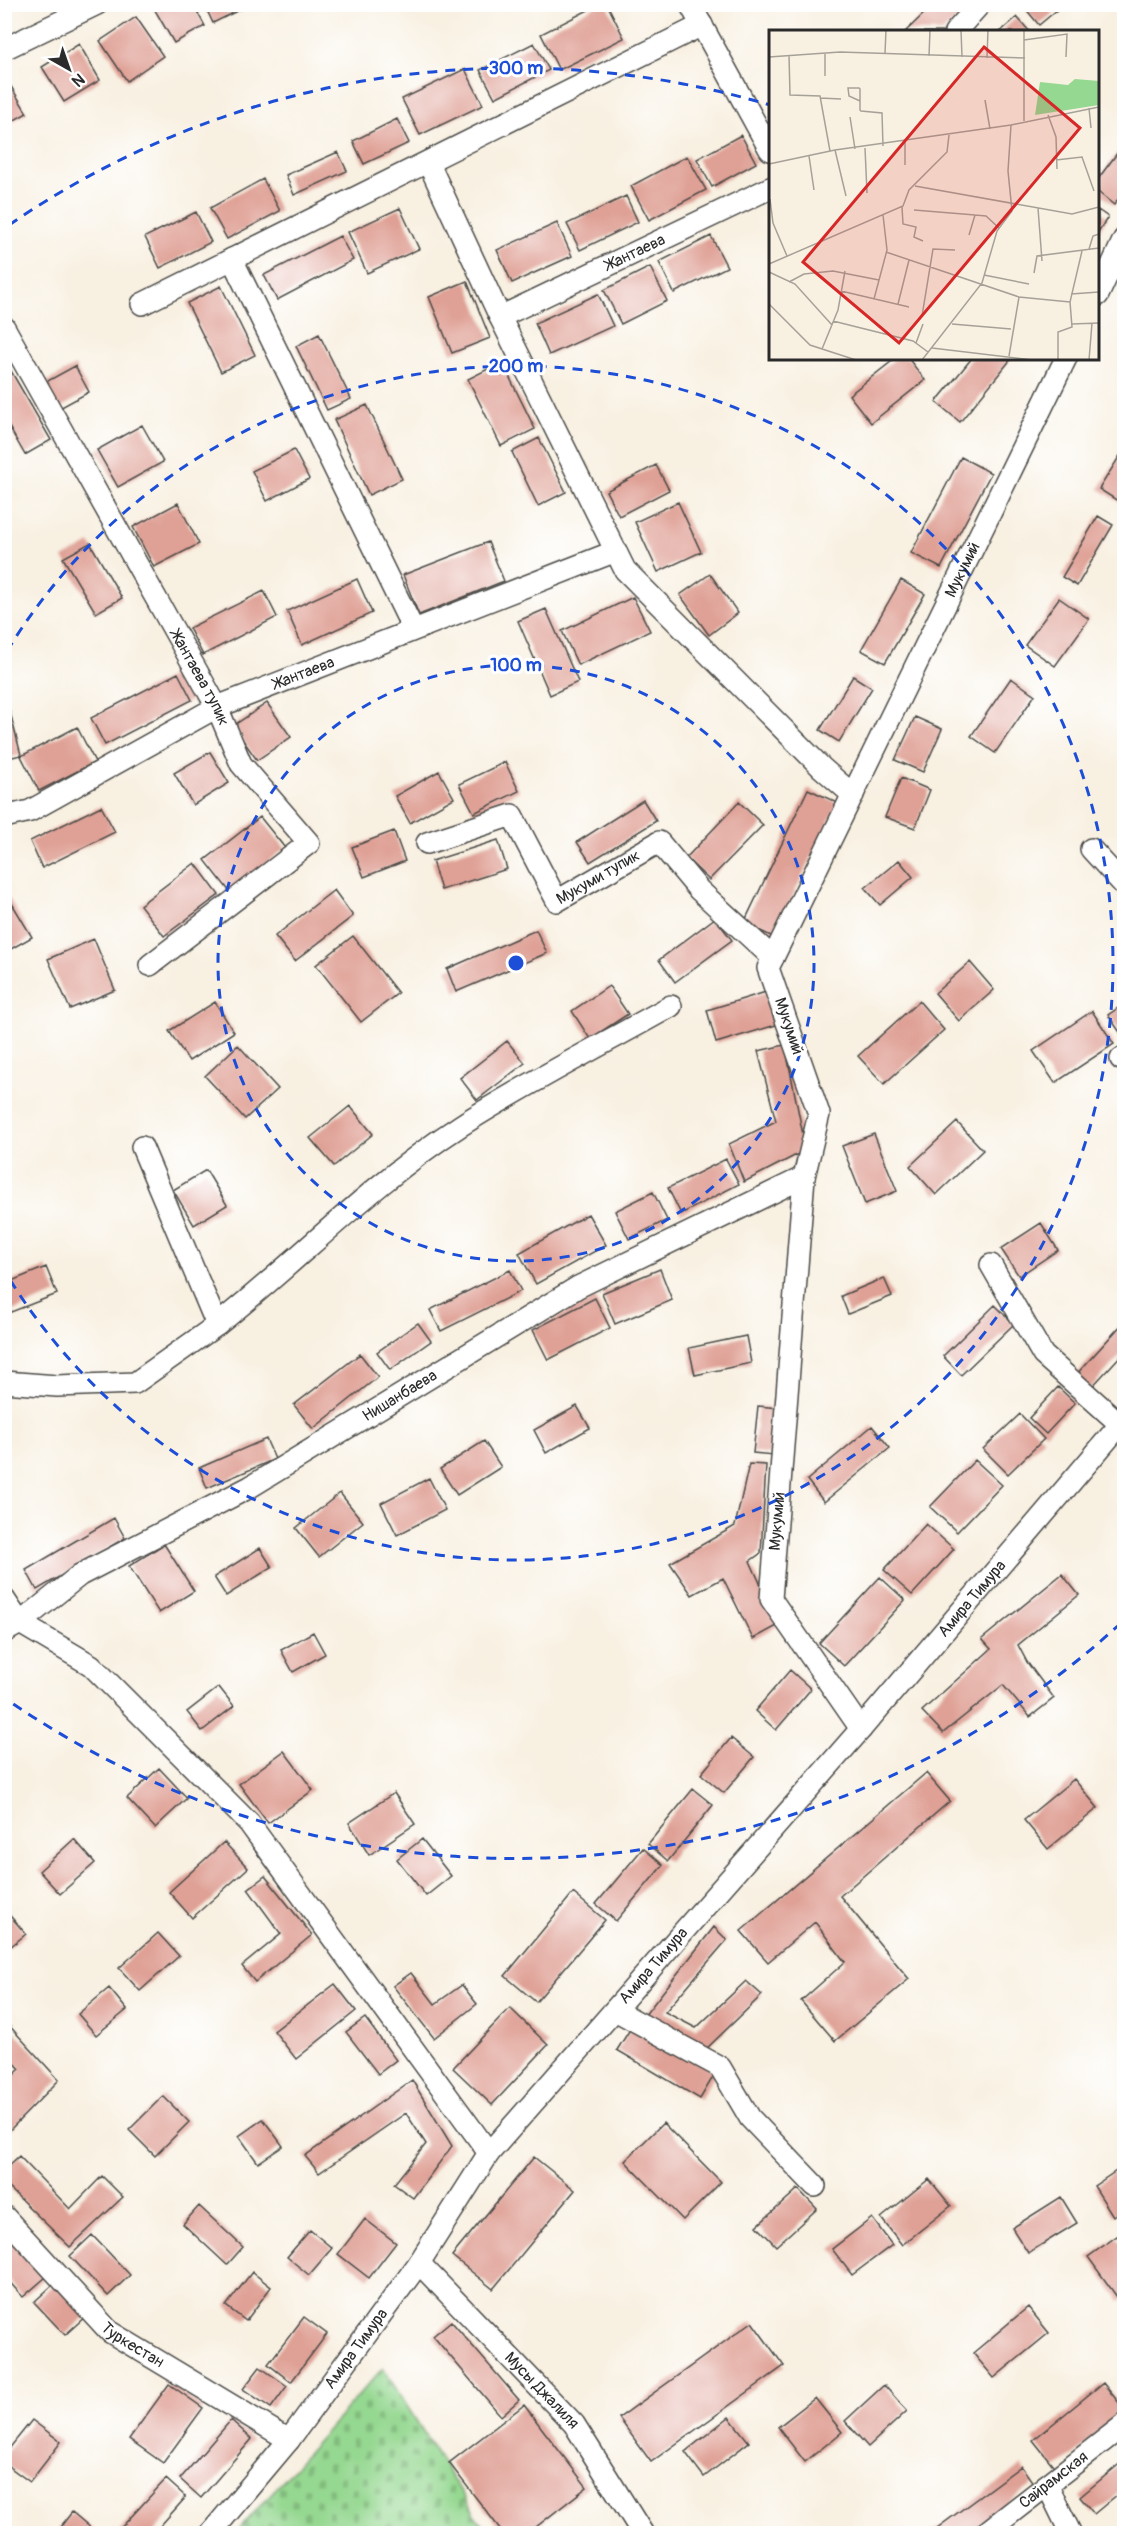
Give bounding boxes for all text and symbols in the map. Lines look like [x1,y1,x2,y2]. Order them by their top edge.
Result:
inset map [769,30,1099,360]
north arrow [39,39,99,99]
text: 300 m [489,57,543,80]
text: N [67,69,89,91]
street label: Жантаева [600,230,668,276]
text: 200 m [489,355,543,378]
street label: Мукумий [941,539,984,601]
street label: Жантаева тупик [165,624,234,729]
street label: Жантаева [268,652,337,695]
text: 100 m [490,654,542,677]
street label: Мукуми тупик [553,845,643,909]
centre of rings [506,953,526,973]
street label: Мукумий [770,995,808,1057]
street label: Нишанбаева [359,1365,441,1426]
street label: Мукумий [765,1491,789,1551]
street label: Амира Тимура [934,1556,1010,1641]
street label: Амира Тимура [615,1923,692,2008]
street label: Амира Тимура [320,2305,392,2393]
street label: Туркестан [96,2318,168,2372]
street label: Мусы Джалиля [500,2348,583,2433]
street label: Сайрамская [1015,2447,1092,2513]

